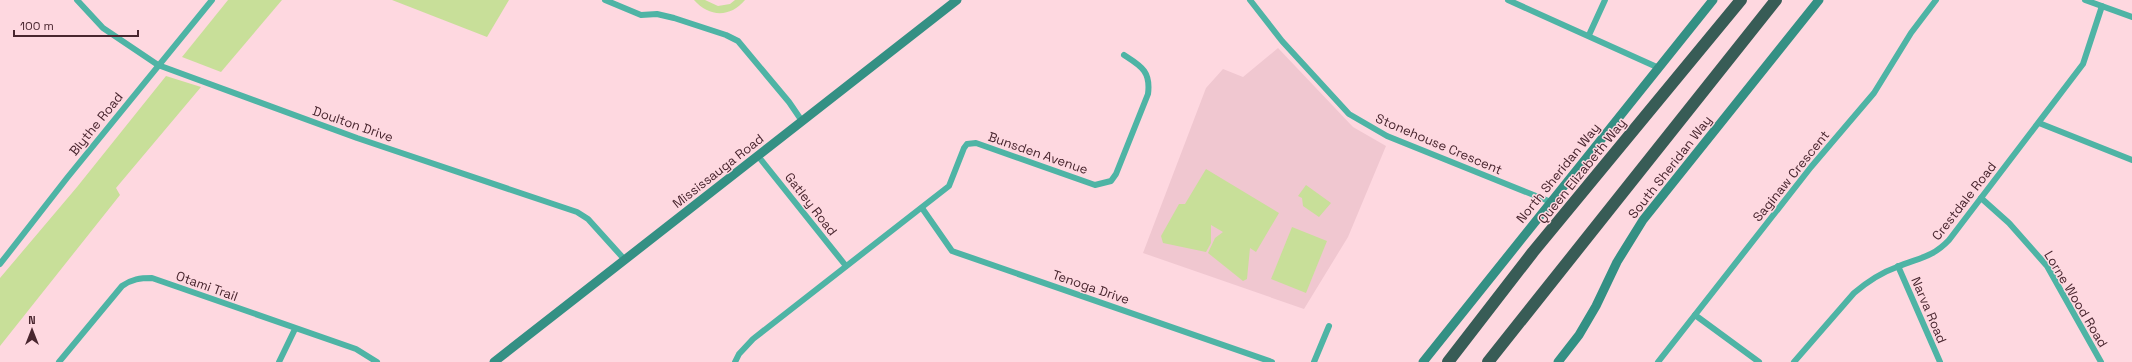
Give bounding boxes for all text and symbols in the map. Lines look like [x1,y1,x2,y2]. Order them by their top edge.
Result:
scale bar [14,12,138,38]
text: 100 m [20,18,54,34]
street label: Blythe Road [65,89,127,159]
street label: Doulton Drive [311,102,395,146]
street label: Stonehouse Crescent [1373,110,1505,178]
street label: South Sheridan Way [1624,112,1716,222]
street label: Queen Elizabeth Way [1534,115,1630,227]
street label: North Sheridan Way [1512,119,1604,227]
street label: Saginaw Crescent [1749,127,1833,225]
street label: Bunsden Avenue [986,128,1090,178]
street label: Mississauga Road [669,130,767,212]
street label: Crestdale Road [1928,158,2000,244]
street label: Gatley Road [781,169,841,239]
street label: Lorne Wood Road [2040,248,2112,350]
street label: Tenoga Drive [1050,266,1132,308]
street label: Otami Trail [174,267,240,305]
street label: Narva Road [1907,274,1951,346]
north arrow [12,310,52,350]
text: N [28,313,36,327]

